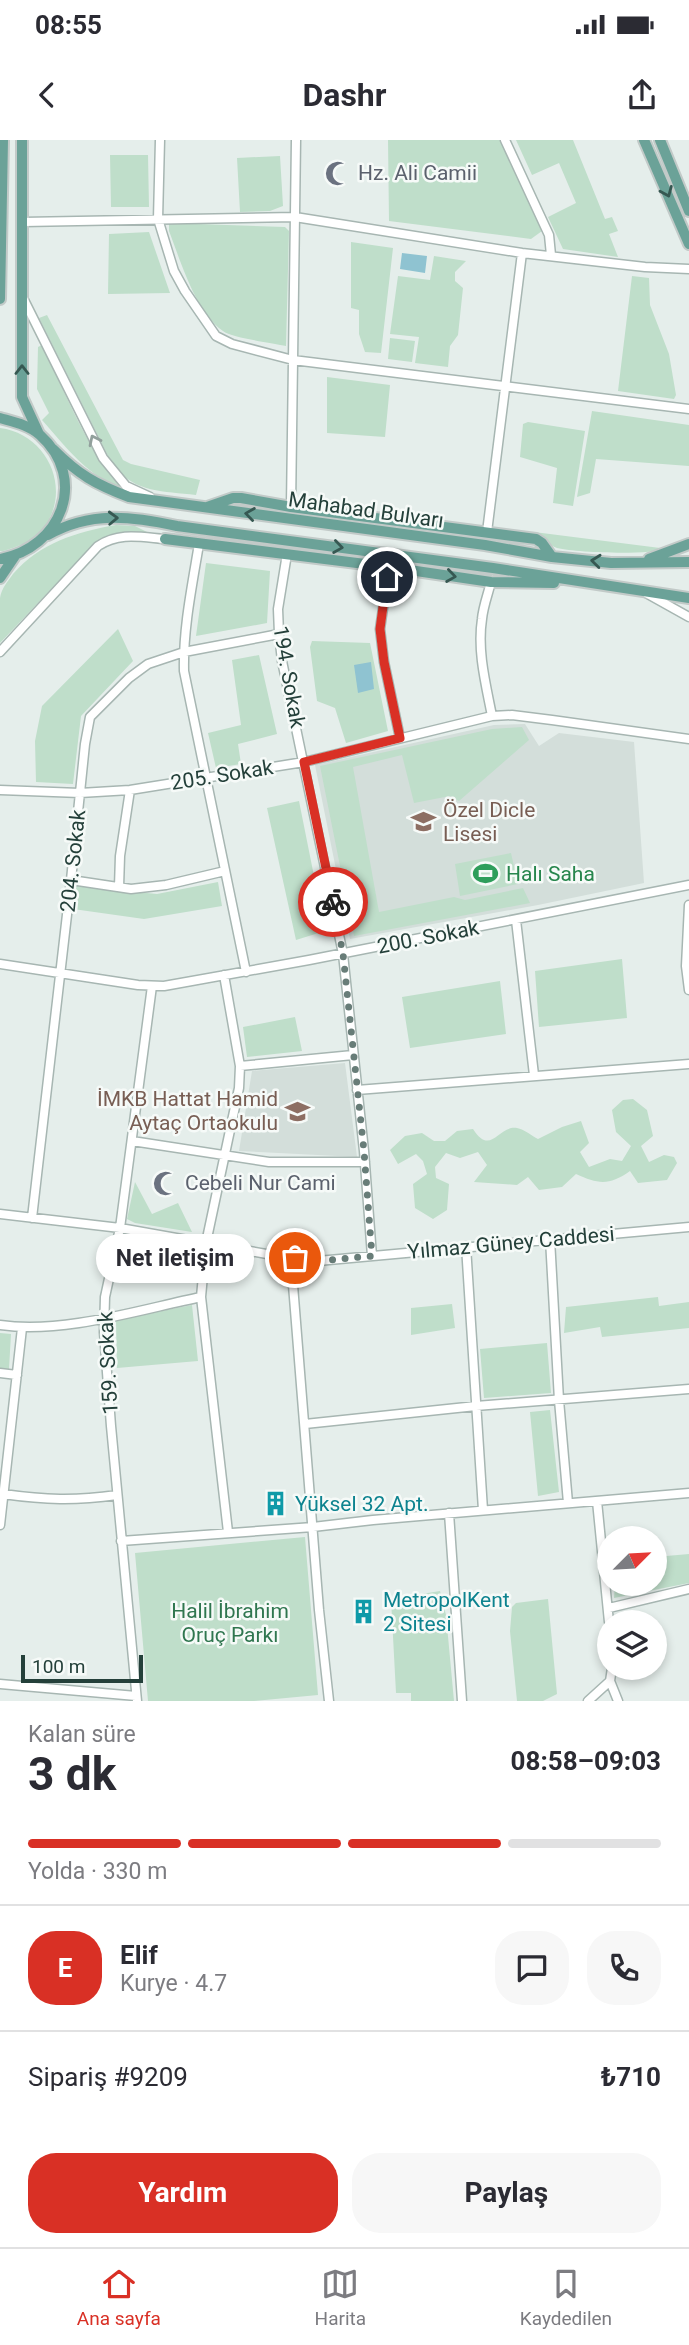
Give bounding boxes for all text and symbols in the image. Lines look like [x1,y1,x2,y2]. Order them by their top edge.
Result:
text: 08:55 [35,10,102,40]
icon: back [28,76,66,114]
text: Dashr [303,76,387,114]
icon: share [623,76,661,114]
mosque icon: Hz. Ali Camii [324,159,352,187]
place label: Hz. Ali Camii [358,161,477,185]
one-way arrow [658,185,672,197]
one-way arrow [14,364,30,374]
one-way arrow [89,435,103,447]
street label: Mahabad Bulvarı [287,487,445,533]
one-way arrow [244,506,255,521]
one-way arrow [107,510,118,525]
one-way arrow [332,539,344,554]
pin [357,547,417,607]
one-way arrow [591,554,602,569]
icon: home [368,558,406,596]
one-way arrow [445,568,457,583]
street label: 194. Sokak [268,624,310,730]
street label: 205. Sokak [169,755,275,795]
place label: Özel Dicle Lisesi [443,798,535,846]
street label: 204. Sokak [56,808,90,914]
school or university icon: Özel Dicle Lisesi [409,808,437,836]
sports icon: Halı Saha [472,860,500,888]
place label: Halı Saha [506,862,595,886]
courier [298,867,368,937]
icon: bike [314,883,352,921]
street label: 200. Sokak [375,915,481,959]
place label: İMKB Hattat Hamid Aytaç Ortaokulu [97,1087,278,1135]
school or university icon: İMKB Hattat Hamid Aytaç Ortaokulu [284,1097,312,1125]
mosque icon: Cebeli Nur Cami [151,1169,179,1197]
place label: Cebeli Nur Cami [185,1171,336,1195]
street label: Yılmaz Güney Caddesi [406,1222,616,1264]
pin [265,1228,325,1288]
callout: Net iletişim [96,1234,253,1282]
icon: bag [276,1239,314,1277]
text: Net iletişim [116,1245,234,1272]
street label: 159. Sokak [93,1310,123,1415]
building icon: Yüksel 32 Apt. [261,1490,289,1518]
place label: Yüksel 32 Apt. [295,1492,428,1516]
north arrow [597,1526,667,1596]
map controls [597,1526,667,1680]
place label: MetropolKent 2 Sitesi [383,1588,510,1636]
building icon: MetropolKent 2 Sitesi [349,1598,377,1626]
park label: Halil İbrahim Oruç Parkı [171,1599,289,1647]
button: layers [597,1610,667,1680]
scale bar [21,1652,144,1684]
text: 100 m [32,1655,85,1678]
text: Kalan süre [28,1721,136,1748]
text: 08:58–09:03 [511,1746,661,1776]
text: 3 dk [28,1747,116,1801]
text: Yolda · 330 m [28,1858,167,1885]
button: chat [495,1931,569,2005]
button: phone [587,1931,661,2005]
text: Elif [120,1940,158,1970]
text: E [58,1953,72,1983]
text: Kurye · 4.7 [120,1970,227,1997]
text: Sipariş #9209 [28,2062,188,2092]
text: ₺710 [601,2062,661,2092]
button: Yardım [28,2153,338,2233]
button: Paylaş [352,2153,661,2233]
tab: Ana sayfa [77,2265,161,2330]
tab: Harita [315,2265,366,2330]
tab: Kaydedilen [520,2265,612,2330]

